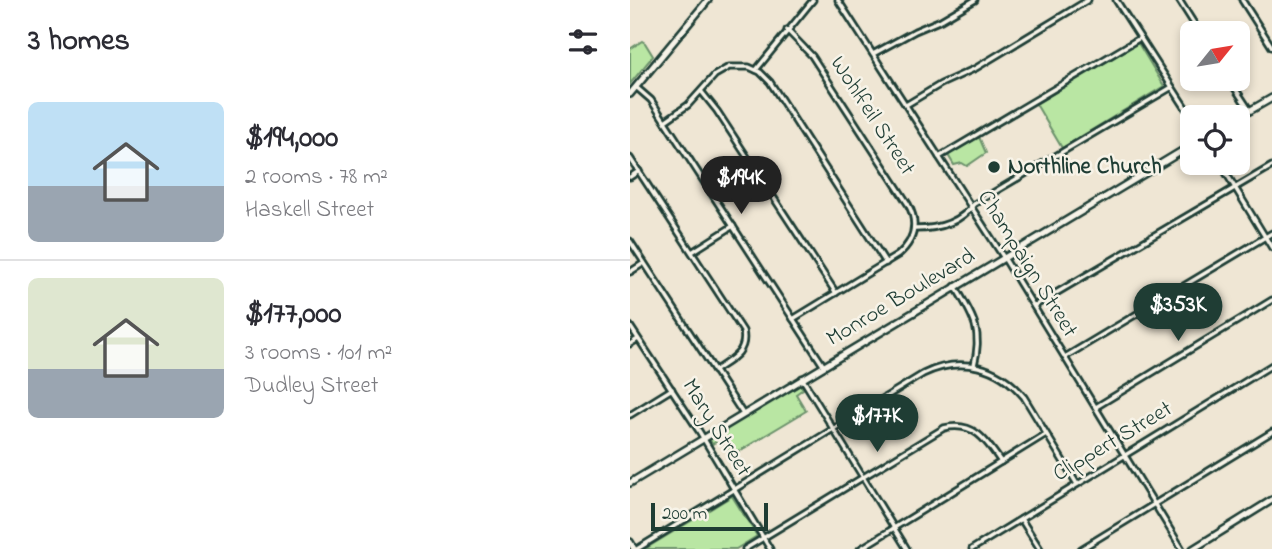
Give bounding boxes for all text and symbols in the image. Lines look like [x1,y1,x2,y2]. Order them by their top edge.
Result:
text: 3 homes [28,20,130,64]
north arrow [1180,21,1250,91]
map controls [1180,21,1250,175]
icon: filters [564,23,602,61]
street label: Wohlfeil Street [821,50,923,182]
button: locate [1180,105,1250,175]
text: $194,000 [245,117,338,161]
icon: home [84,130,168,214]
place label: Northline Church [1008,151,1162,184]
pin: $194K [692,156,790,216]
marker: Northline Church [986,159,1002,175]
text: 2 rooms · 78 m² [245,161,388,194]
text: $194K [717,162,765,195]
street label: Champaign Street [968,184,1086,345]
text: Haskell Street [245,194,374,227]
street label: Monroe Boulevard [820,240,982,356]
pin: $353K [1129,284,1227,343]
text: $353K [1149,289,1207,322]
text: $177,000 [245,293,341,337]
icon: home [84,306,168,390]
text: 3 rooms · 101 m² [245,337,392,370]
text: Dudley Street [245,370,379,403]
street label: Mary Street [671,373,759,485]
street label: Clippert Street [1047,393,1179,491]
pin: $177K [828,394,926,454]
text: $177K [851,400,903,433]
scale bar [651,500,768,532]
text: 200 m [662,501,707,528]

